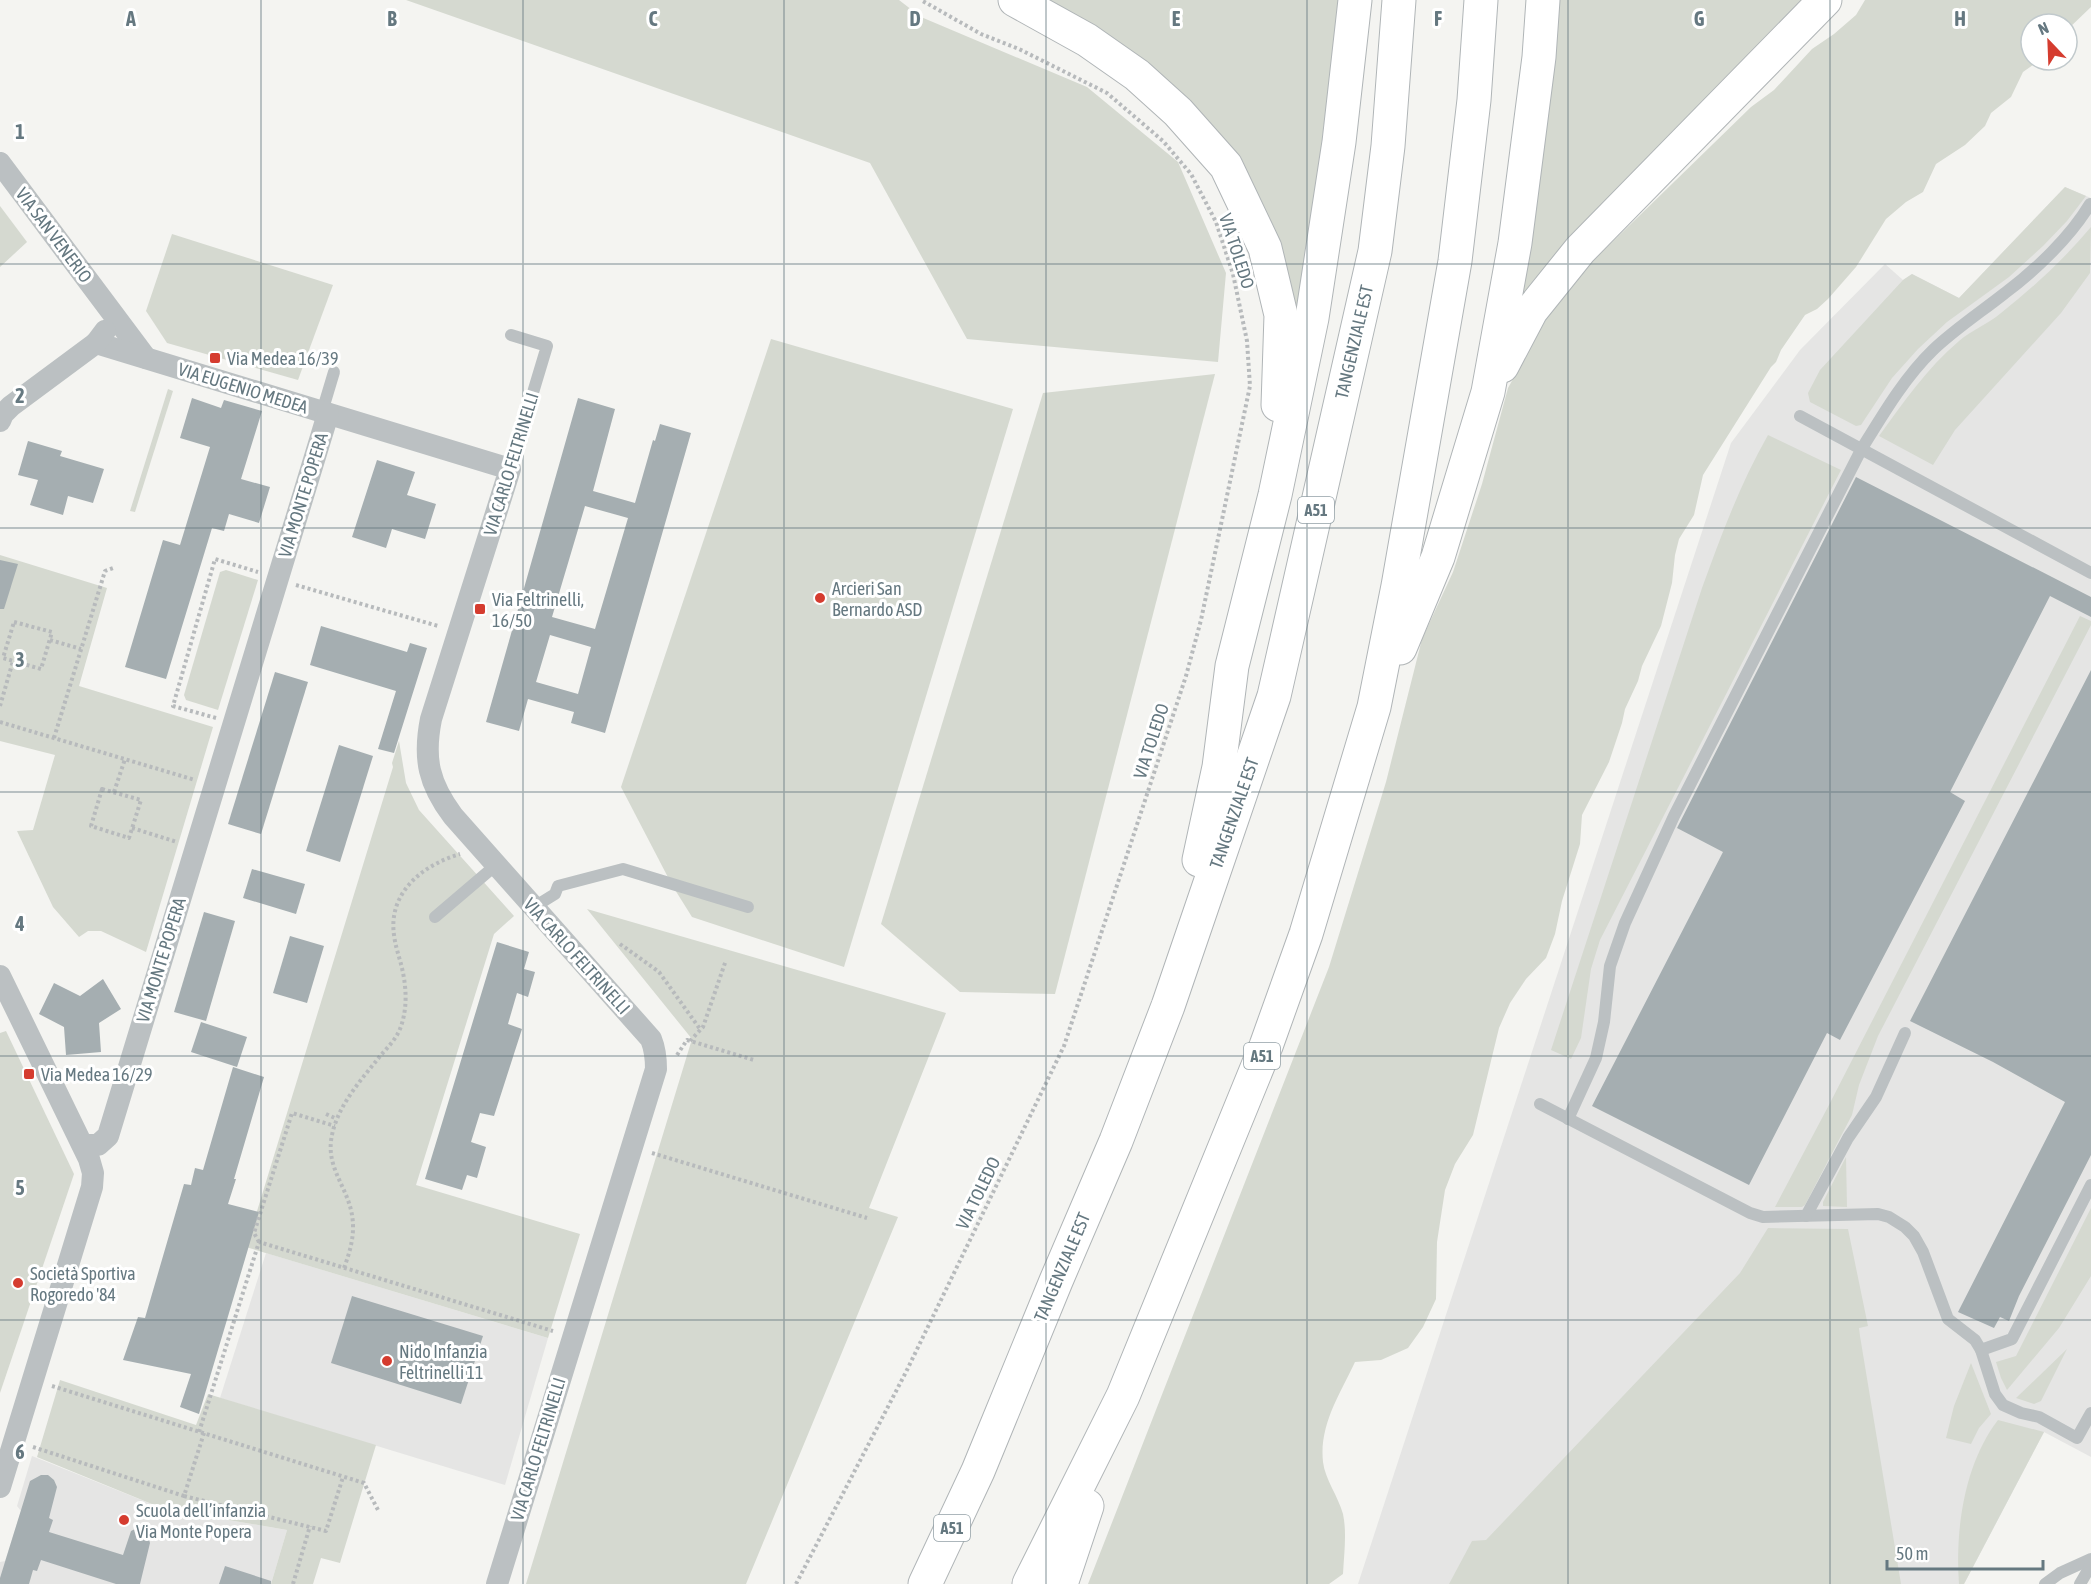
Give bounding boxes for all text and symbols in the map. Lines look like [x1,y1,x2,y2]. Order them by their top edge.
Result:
text: A [125,7,136,30]
text: B [387,7,397,30]
text: C [649,7,658,30]
text: D [909,7,921,30]
text: E [1172,7,1181,30]
text: F [1434,7,1442,30]
text: G [1694,7,1705,30]
text: H [1954,7,1966,30]
north arrow [2019,12,2079,72]
text: N [2035,18,2051,38]
text: 1 [15,120,25,143]
street label: VIA SAN VENERIO [12,184,96,286]
street label: VIA TOLEDO [1215,211,1259,291]
street label: TANGENZIALE EST [1331,283,1377,401]
place label: Via Medea 16/39 [227,348,338,369]
marker: Via Medea 16/39 [208,351,222,365]
street label: VIA EUGENIO MEDEA [176,358,311,418]
text: 2 [15,384,25,407]
street label: VIA CARLO FELTRINELLI [479,390,543,538]
street label: VIA MONTE POPERA [274,430,332,560]
road number: A51 [1298,497,1334,523]
place label: Arcieri San Bernardo ASD [832,578,922,620]
place label: Via Feltrinelli, 16/50 [492,589,584,631]
marker: Arcieri San Bernardo ASD [813,591,827,605]
marker: Via Feltrinelli, 16/50 [473,602,487,616]
text: 3 [15,648,25,671]
street label: VIA TOLEDO [1129,701,1173,781]
street label: TANGENZIALE EST [1205,755,1263,871]
street label: VIA CARLO FELTRINELLI [519,894,635,1018]
street label: VIA MONTE POPERA [132,895,190,1025]
text: 4 [14,912,25,935]
road number: A51 [1244,1043,1280,1069]
place label: Via Medea 16/29 [41,1064,152,1085]
marker: Via Medea 16/29 [22,1067,36,1081]
street label: VIA TOLEDO [951,1153,1005,1233]
text: 5 [15,1176,25,1199]
street label: TANGENZIALE EST [1030,1209,1094,1325]
place label: Società Sportiva Rogoredo '84 [30,1263,136,1305]
marker: Società Sportiva Rogoredo '84 [11,1276,25,1290]
place label: Nido Infanzia Feltrinelli 11 [399,1341,488,1383]
marker: Nido Infanzia Feltrinelli 11 [380,1354,394,1368]
street label: VIA CARLO FELTRINELLI [506,1375,570,1523]
text: 6 [15,1440,25,1463]
place label: Scuola dell’infanzia Via Monte Popera [136,1500,266,1542]
marker: Scuola dell’infanzia Via Monte Popera [117,1513,131,1527]
road number: A51 [934,1515,970,1541]
scale bar [1887,1533,2043,1571]
text: 50 m [1896,1543,1928,1564]

